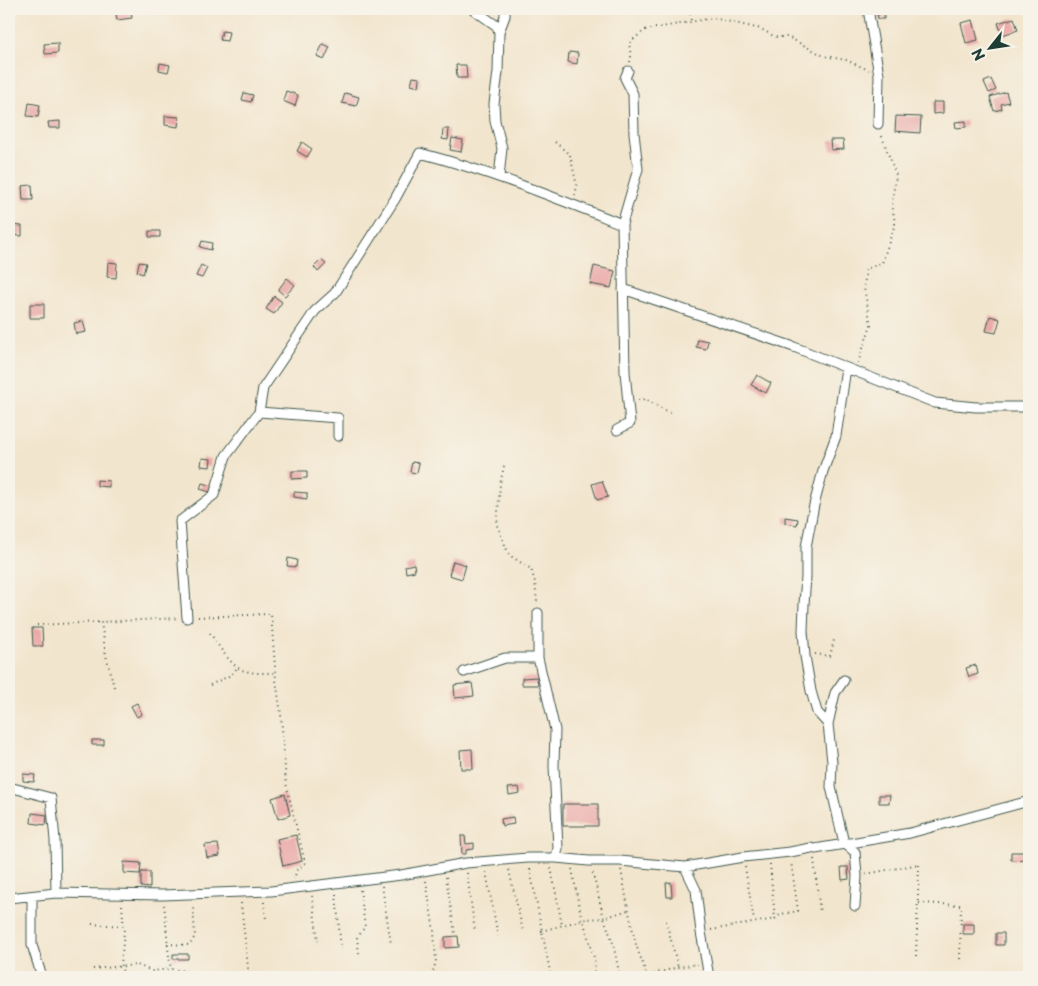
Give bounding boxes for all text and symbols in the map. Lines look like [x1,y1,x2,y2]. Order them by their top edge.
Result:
north arrow [966,22,1016,72]
text: N [966,45,990,65]

